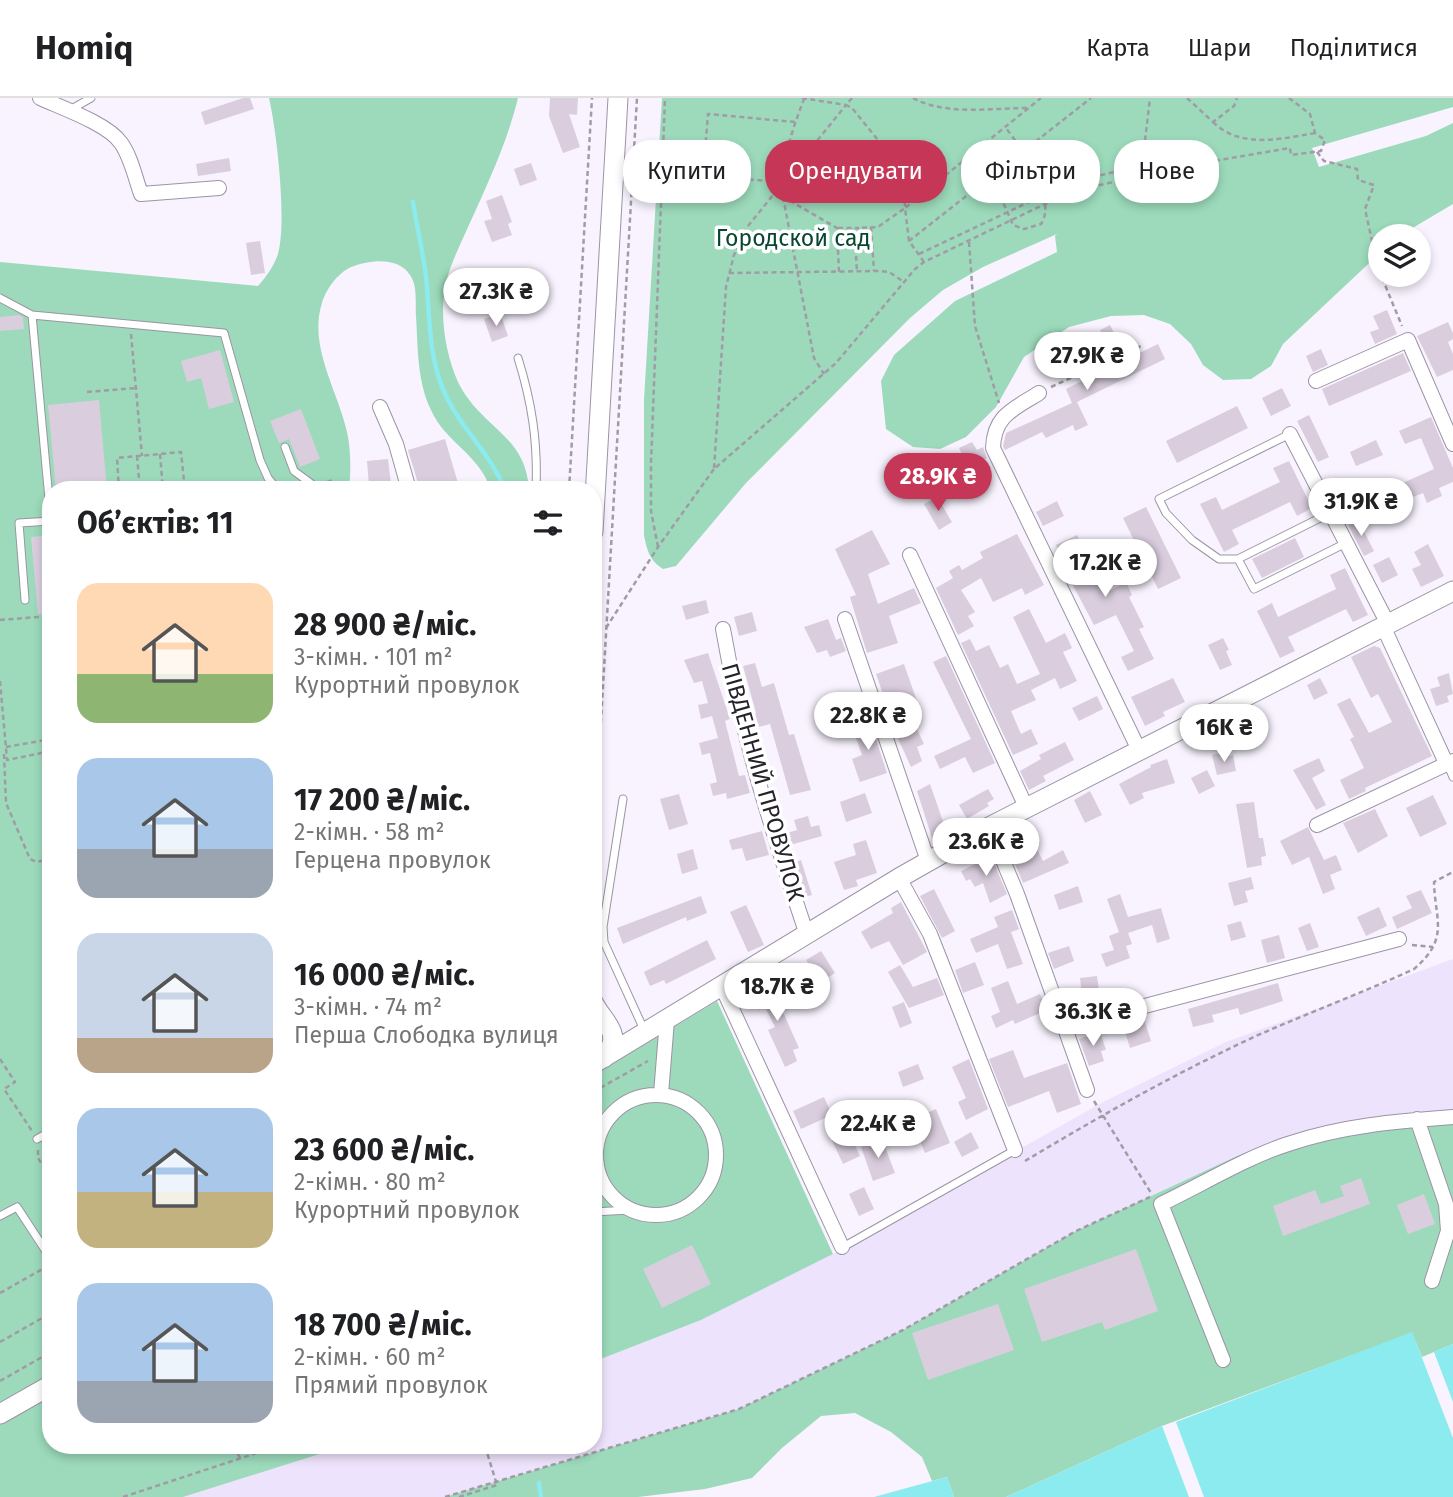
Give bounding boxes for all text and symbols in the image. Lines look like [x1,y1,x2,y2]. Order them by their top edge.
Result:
text: Homiq [35,28,133,68]
text: Карта [1086,34,1150,62]
text: Шари [1188,34,1252,62]
text: Поділитися [1290,34,1418,62]
chip: Купити [623,140,751,203]
chip: Орендувати [765,140,947,203]
chip: Фільтри [961,140,1100,203]
chip: Нове [1114,140,1219,203]
park label: Городской сад [716,224,870,252]
map controls [1368,224,1431,287]
button: layers [1368,224,1431,287]
pin: 27.3K ₴ [431,268,561,328]
text: 27.3K ₴ [459,277,533,305]
pin: 27.9K ₴ [1022,332,1152,392]
text: 27.9K ₴ [1050,341,1124,369]
pin: 28.9K ₴ [873,454,1003,513]
text: 28.9K ₴ [900,462,976,490]
pin: 31.9K ₴ [1296,478,1426,538]
text: 31.9K ₴ [1324,487,1398,515]
icon: filters [529,504,567,542]
text: Об’єктів: 11 [77,505,234,541]
pin: 17.2K ₴ [1040,540,1170,599]
text: 17.2K ₴ [1069,548,1141,576]
text: 28 900 ₴/міс. [294,607,476,643]
icon: home [133,611,217,695]
text: 3-кімн. · 101 m² [294,643,453,671]
street label: ПІВДЕННИЙ ПРОВУЛОК [716,660,811,905]
text: Курортний провулок [294,671,520,699]
pin: 22.8K ₴ [803,692,933,752]
text: 22.8K ₴ [830,701,906,729]
pin: 16K ₴ [1175,704,1273,764]
text: 16K ₴ [1196,713,1252,741]
text: 17 200 ₴/міс. [294,782,470,818]
icon: home [133,786,217,870]
text: 2-кімн. · 58 m² [294,818,444,846]
pin: 23.6K ₴ [921,818,1051,878]
text: 23.6K ₴ [948,827,1024,855]
text: Герцена провулок [294,846,491,874]
text: 16 000 ₴/міс. [294,957,475,993]
icon: home [133,961,217,1045]
pin: 18.7K ₴ [712,964,842,1023]
text: 18.7K ₴ [740,972,814,1000]
pin: 36.3K ₴ [1028,988,1158,1048]
text: 3-кімн. · 74 m² [294,993,442,1021]
text: 36.3K ₴ [1055,997,1131,1025]
text: Перша Слободка вулиця [294,1021,559,1049]
pin: 22.4K ₴ [813,1100,943,1160]
text: 22.4K ₴ [840,1109,916,1137]
text: 23 600 ₴/міс. [294,1132,475,1168]
icon: home [133,1136,217,1220]
text: 2-кімн. · 80 m² [294,1168,446,1196]
text: Курортний провулок [294,1196,520,1224]
text: 18 700 ₴/міс. [294,1307,472,1343]
icon: home [133,1311,217,1395]
text: 2-кімн. · 60 m² [294,1343,445,1371]
text: Прямий провулок [294,1371,488,1399]

